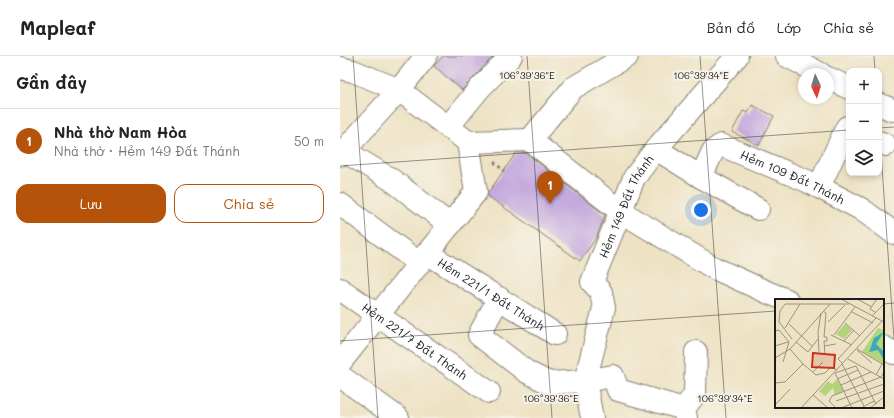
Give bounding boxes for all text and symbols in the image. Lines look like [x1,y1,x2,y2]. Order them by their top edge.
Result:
text: Mapleaf [20,15,95,40]
text: Bản đồ [707,18,755,37]
text: Lớp [777,18,801,37]
text: Chia sẻ [823,18,874,37]
text: 106°39'36"E [499,68,555,82]
text: 106°39'34"E [673,68,729,82]
north arrow [798,68,834,104]
map controls [846,68,882,176]
button: + [846,68,882,104]
text: Gần đây [16,71,87,93]
button: − [846,104,882,140]
text: Nhà thờ Nam Hòa [54,122,187,142]
text: 1 [26,132,32,149]
text: 50 m [294,132,324,149]
button: layers [846,140,882,176]
text: Nhà thờ · Hẻm 149 Đất Thánh [54,142,240,159]
street label: Hẻm 109 Đất Thánh [738,146,848,207]
street label: Hẻm 149 Đất Thánh [595,151,657,260]
pin: 1 [537,171,563,204]
button: Lưu [16,184,166,223]
button: Chia sẻ [174,184,324,223]
your location [691,200,711,220]
street label: Hẻm 221/1 Đất Thánh [435,254,548,333]
street label: Hẻm 221/7 Đất Thánh [359,299,471,383]
inset map [775,299,884,408]
text: 106°39'36"E [523,391,579,405]
text: 106°39'34"E [697,391,753,405]

